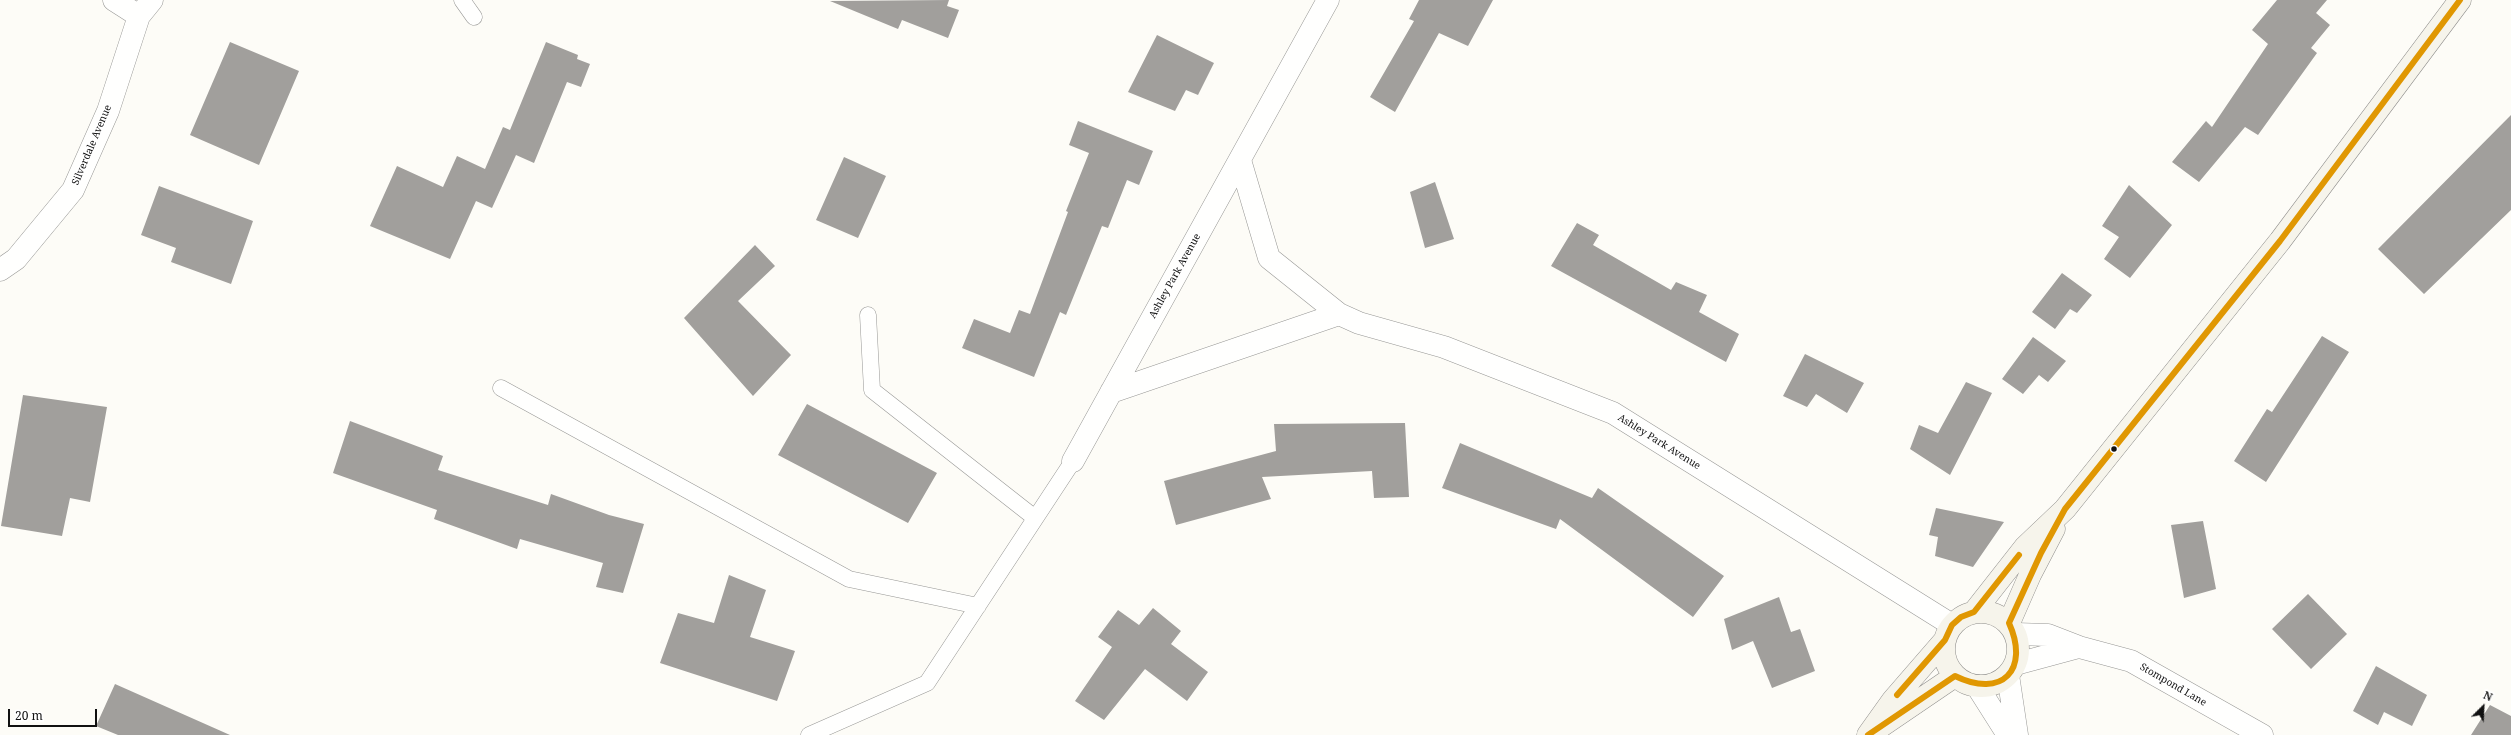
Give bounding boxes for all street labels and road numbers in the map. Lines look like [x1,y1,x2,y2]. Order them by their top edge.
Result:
street label: Silverdale Avenue [70,103,114,187]
street label: Ashley Park Avenue [1147,231,1203,321]
street label: Ashley Park Avenue [1615,412,1703,472]
street label: Stompond Lane [2138,661,2208,709]

